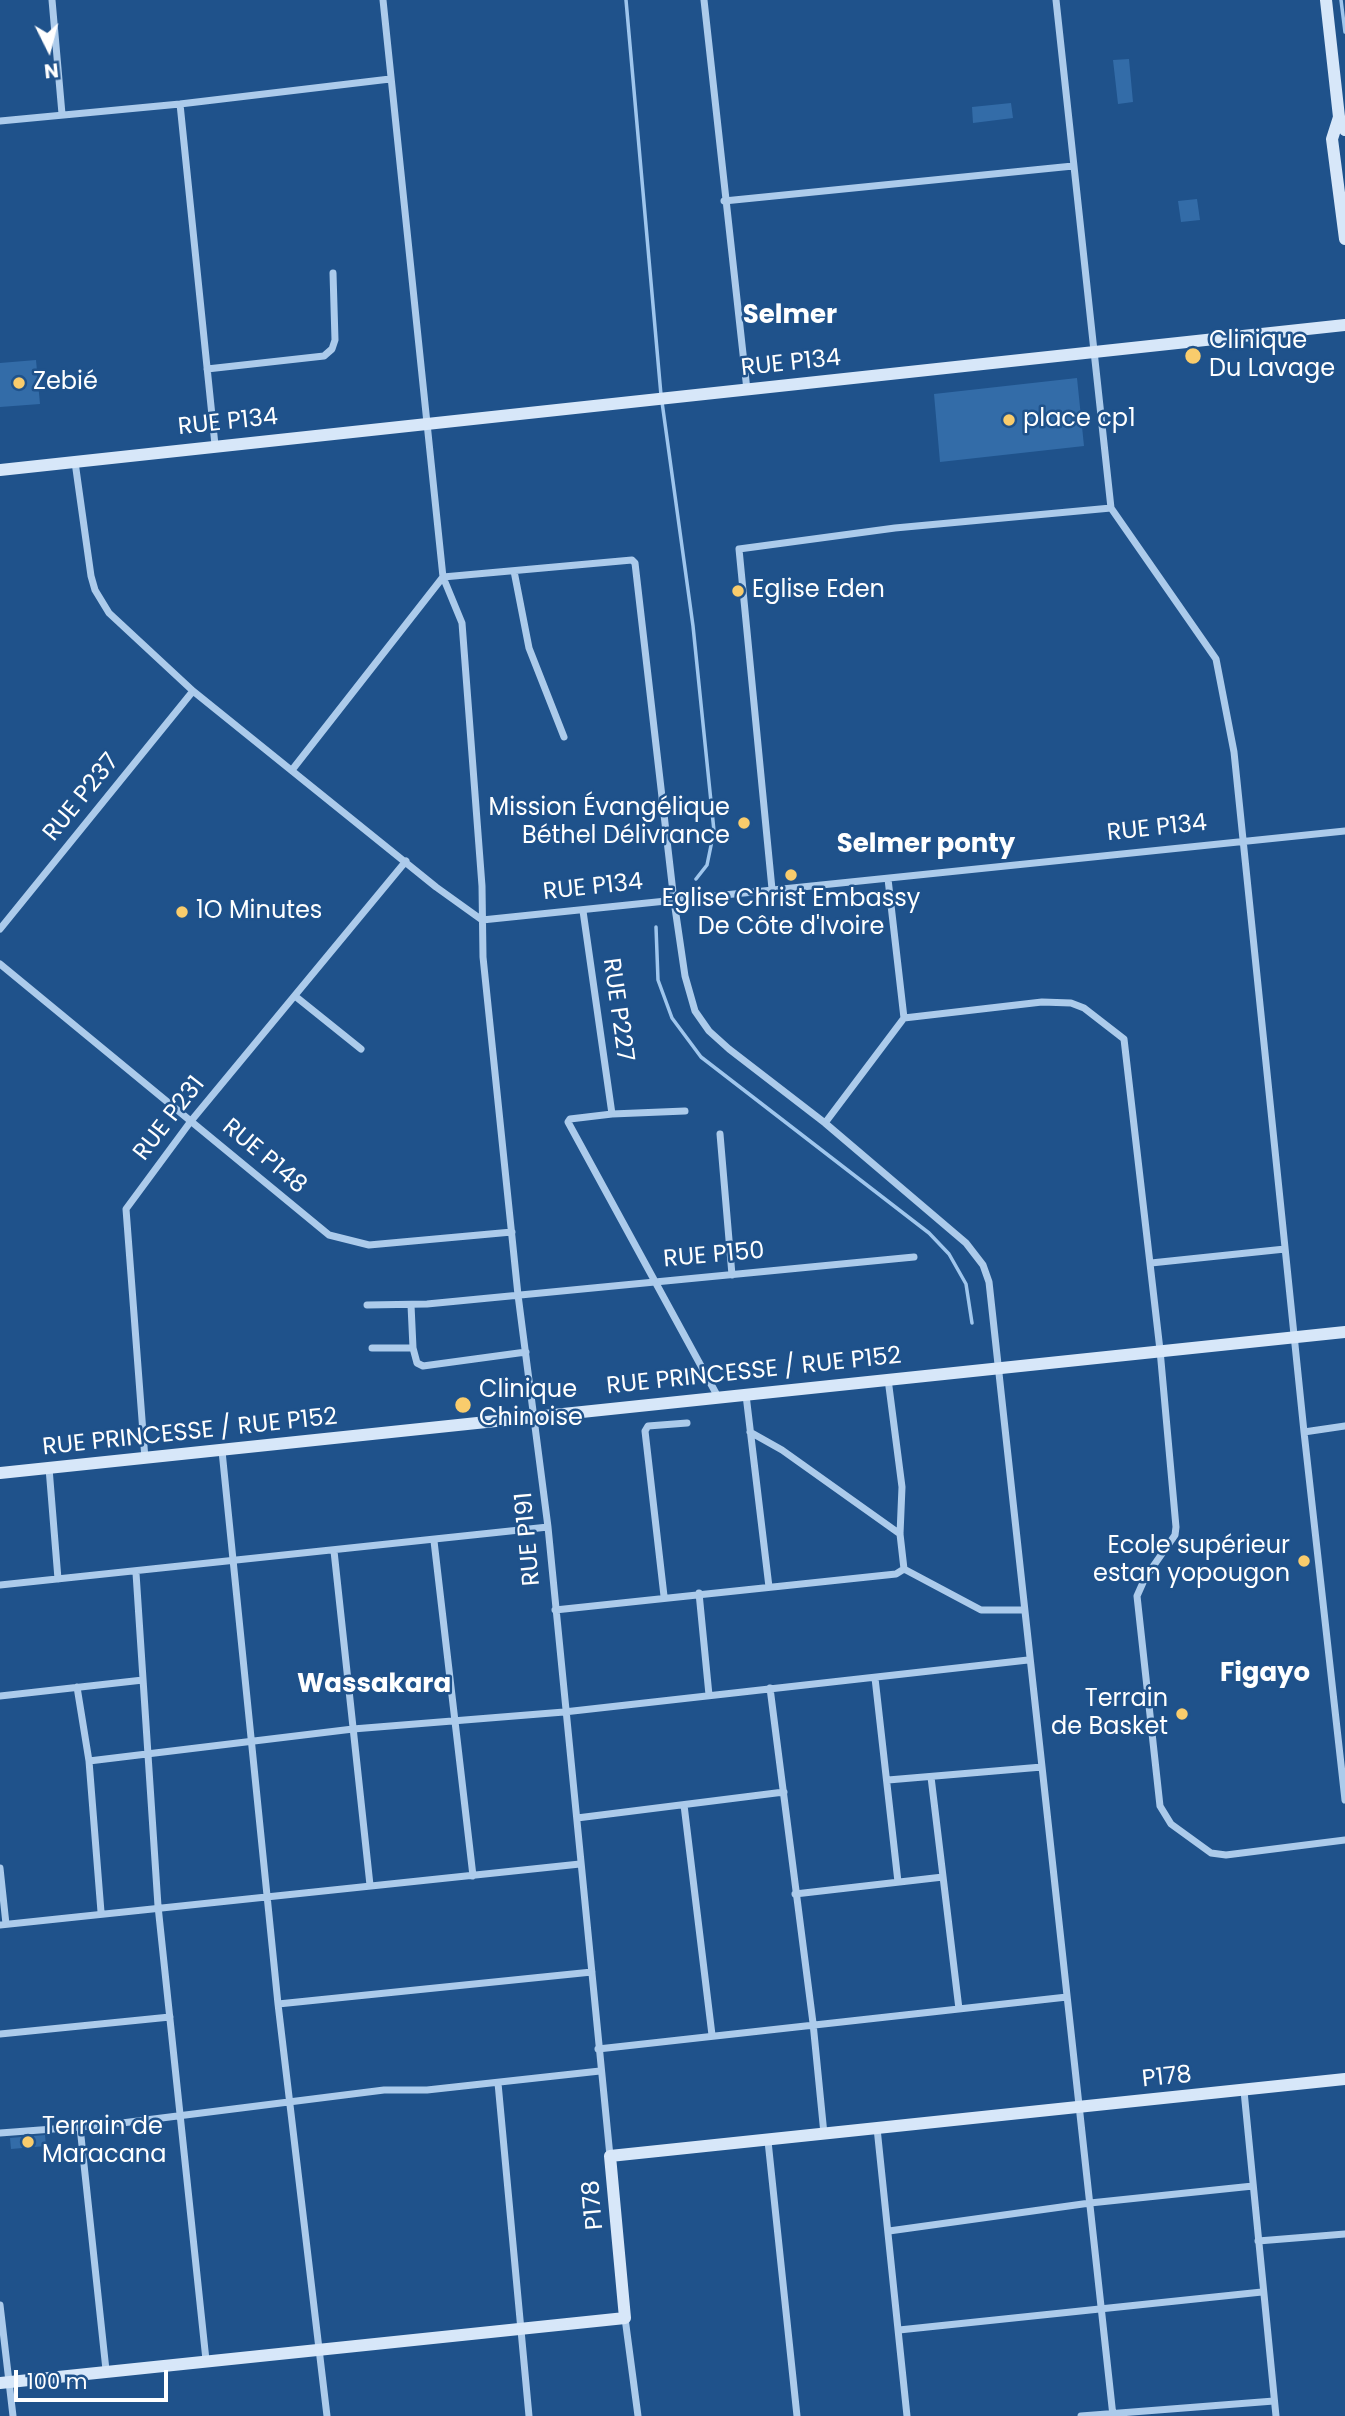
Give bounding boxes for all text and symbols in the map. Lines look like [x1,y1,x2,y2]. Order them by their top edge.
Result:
north arrow [14,14,84,84]
text: N [43,56,60,85]
district label: Selmer [743,300,837,332]
place label: Clinique Du Lavage [1209,328,1335,384]
street label: RUE P134 [740,344,842,384]
marker: Clinique Du Lavage [1183,346,1203,366]
place label: Zebié [33,369,98,397]
marker: Zebié [11,375,27,391]
street label: RUE P134 [177,403,279,443]
place label: place cp1 [1023,406,1136,434]
marker: place cp1 [1001,412,1017,428]
place label: Eglise Eden [752,577,885,605]
marker: Eglise Eden [730,583,746,599]
street label: RUE P237 [38,748,126,848]
place label: Mission Évangélique Béthel Délivrance [489,795,730,851]
street label: RUE P134 [1106,809,1208,849]
marker: Mission Évangélique Béthel Délivrance [736,815,752,831]
district label: Selmer ponty [837,829,1015,861]
marker: Eglise Christ Embassy De Côte d'Ivoire [783,867,799,883]
street label: RUE P134 [542,868,644,908]
place label: Eglise Christ Embassy De Côte d'Ivoire [662,886,920,942]
place label: 1O Minutes [196,898,322,926]
marker: 1O Minutes [174,904,190,920]
street label: RUE P227 [595,956,639,1064]
street label: RUE P231 [128,1071,212,1167]
street label: RUE P148 [216,1113,312,1201]
street label: RUE P150 [662,1237,766,1275]
street label: RUE PRINCESSE / RUE P152 [605,1342,903,1402]
place label: Clinique Chinoise [479,1377,583,1433]
marker: Clinique Chinoise [453,1395,473,1415]
street label: RUE PRINCESSE / RUE P152 [41,1403,339,1463]
street label: RUE P191 [511,1491,547,1587]
place label: Ecole supérieur estan yopougon [1093,1533,1290,1589]
marker: Ecole supérieur estan yopougon [1296,1553,1312,1569]
district label: Figayo [1220,1658,1310,1690]
district label: Wassakara [297,1669,451,1701]
place label: Terrain de Basket [1051,1686,1168,1742]
marker: Terrain de Basket [1174,1706,1190,1722]
street label: P178 [1141,2061,1193,2095]
place label: Terrain de Maracana [42,2114,166,2170]
marker: Terrain de Maracana [20,2134,36,2150]
street label: P178 [577,2179,611,2231]
scale bar [18,2356,172,2400]
text: 100 m [27,2367,87,2396]

